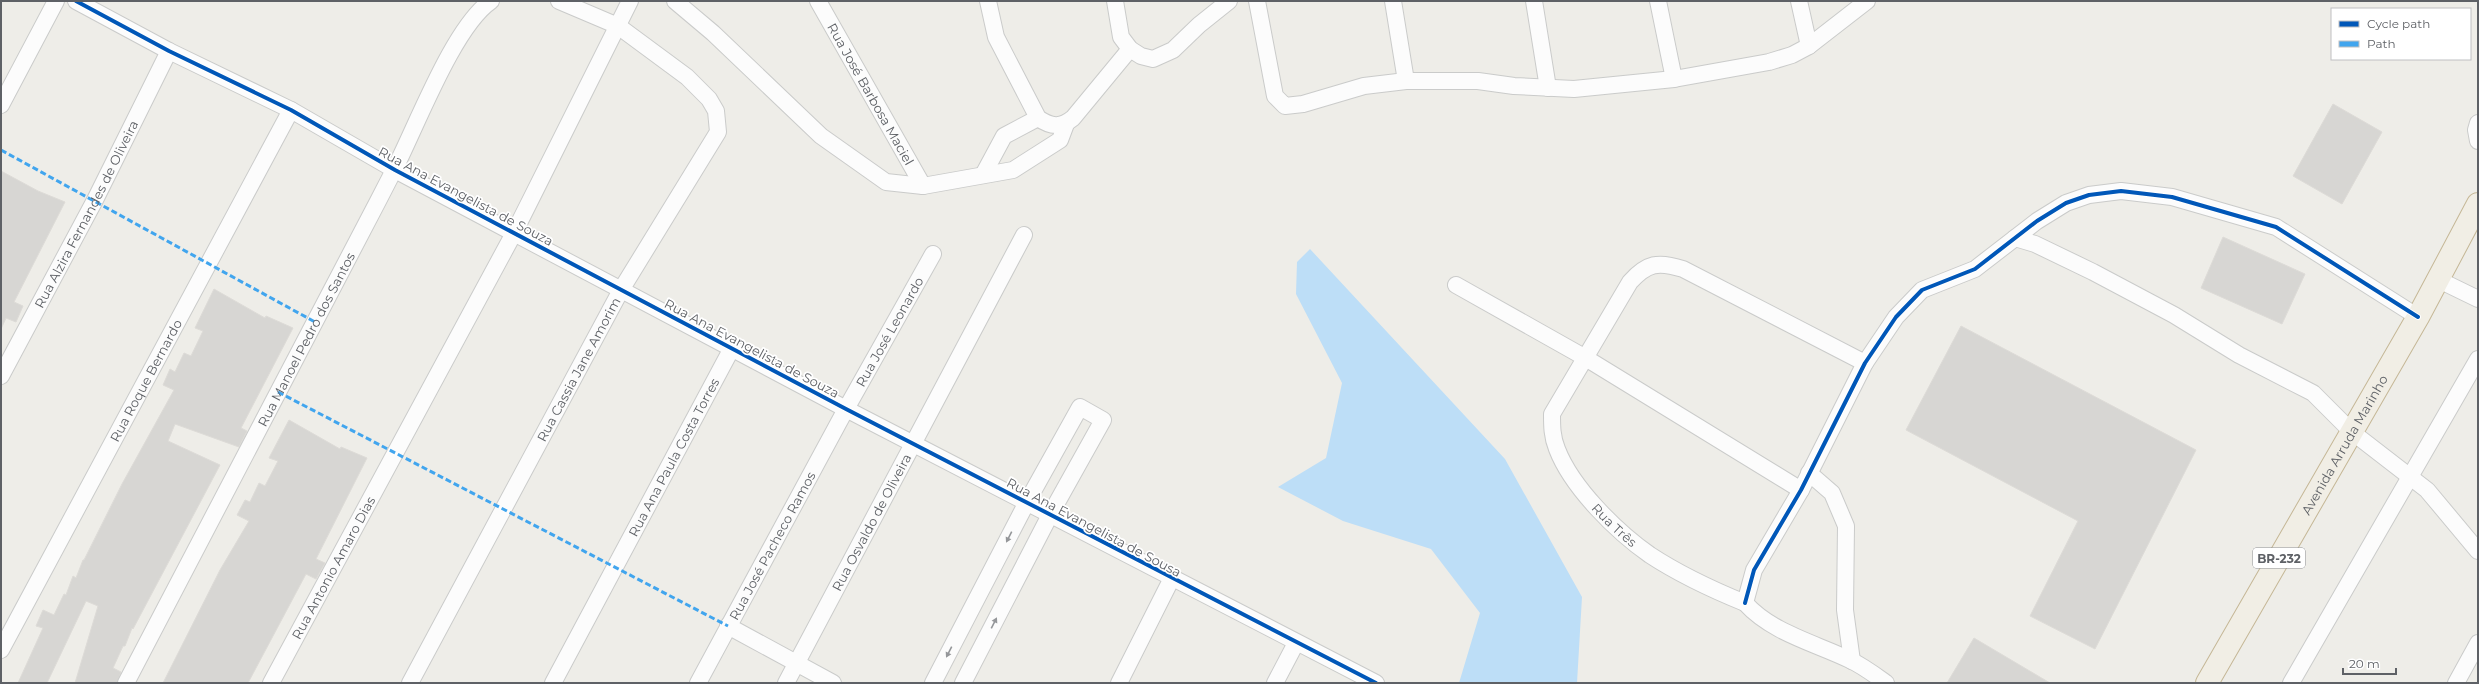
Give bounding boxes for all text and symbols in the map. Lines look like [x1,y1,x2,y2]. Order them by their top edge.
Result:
legend [2331,8,2471,60]
text: Cycle path [2367,16,2430,31]
street label: Rua José Barbosa Maciel [824,20,917,168]
text: Path [2367,36,2396,51]
street label: Rua Alzira Fernandes de Oliveira [31,118,141,311]
street label: Rua Ana Evangelista de Souza [376,143,556,249]
street label: Rua Manoel Pedro dos Santos [254,250,358,429]
street label: Rua José Leonardo [852,274,927,390]
street label: Rua Cassia Jane Amorim [533,295,624,444]
street label: Rua Ana Evangelista de Souza [662,295,842,401]
street label: Rua Roque Bernardo [106,316,185,445]
street label: Avenida Arruda Marinho [2298,372,2391,517]
street label: Rua Ana Paula Costa Torres [625,375,723,539]
street label: Rua Osvaldo de Oliveira [828,451,914,594]
street label: Rua José Pacheco Ramos [726,469,819,623]
street label: Rua Ana Evangelista de Sousa [1004,474,1184,580]
street label: Rua Antonio Amaro Dias [288,493,378,642]
street label: Rua Três [1589,500,1640,550]
one-way arrow [1005,531,1012,543]
road number: BR-232 [2253,548,2305,568]
one-way arrow [991,618,997,629]
one-way arrow [946,647,952,658]
scale bar [2343,650,2396,676]
text: 20 m [2349,656,2380,671]

